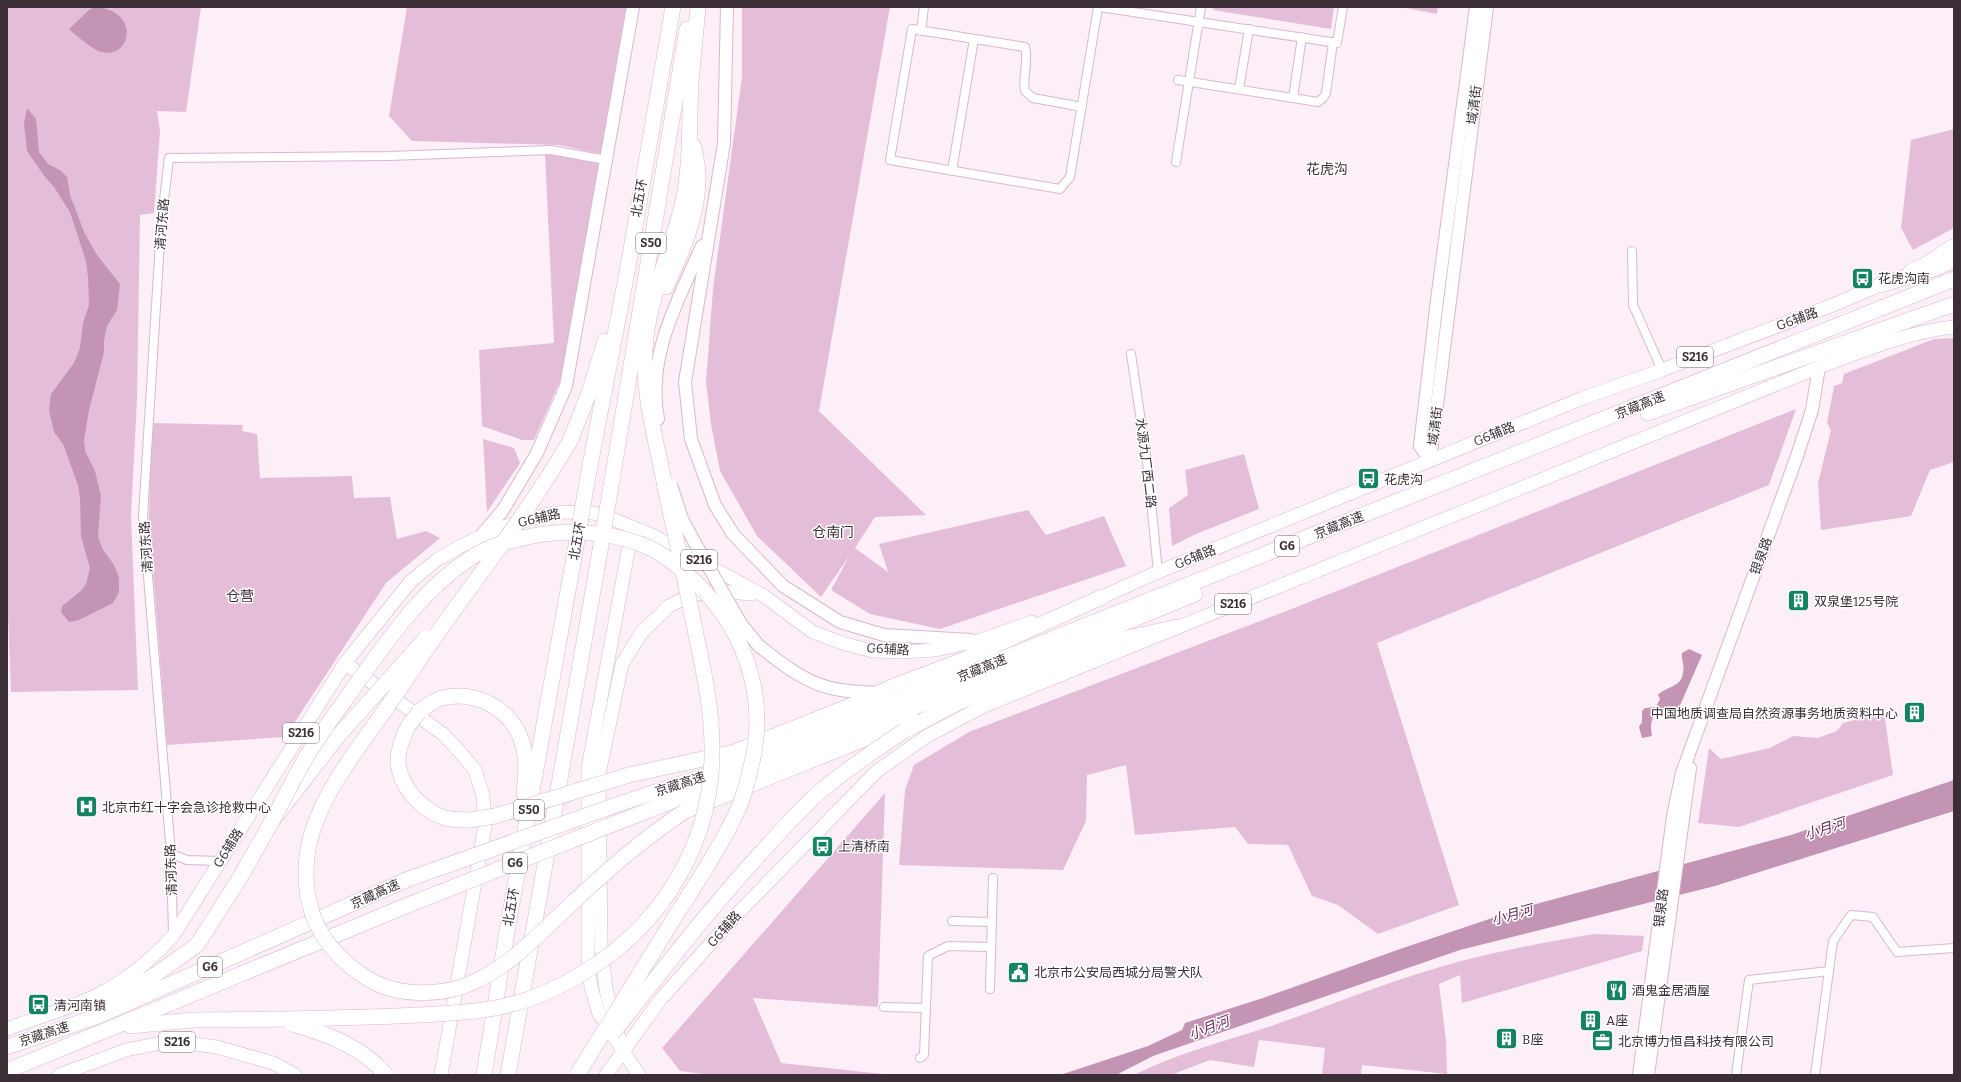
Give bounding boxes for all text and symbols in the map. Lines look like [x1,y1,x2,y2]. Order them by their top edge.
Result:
street label: 域清街 [1464,85,1484,125]
district label: 花虎沟 [1306,161,1348,178]
street label: 北五环 [628,177,650,219]
street label: 清河东路 [152,197,172,251]
road number: S50 [636,233,666,253]
bus stop icon: 花虎沟南 [1850,265,1876,291]
place label: 花虎沟南 [1878,271,1930,286]
street label: G6辅路 [1774,305,1820,333]
road number: S216 [1677,347,1713,367]
street label: 京藏高速 [1613,388,1667,422]
street label: 域清街 [1425,406,1445,446]
street label: 水源九厂西二路 [1133,417,1159,509]
street label: G6辅路 [1471,419,1517,449]
bus stop icon: 花虎沟 [1356,466,1382,492]
place label: 花虎沟 [1384,472,1423,487]
street label: G6辅路 [516,506,562,530]
street label: 京藏高速 [1312,508,1366,542]
street label: 北五环 [566,520,588,562]
street label: 清河东路 [137,521,155,573]
district label: 仓南门 [812,524,854,541]
street label: 银泉路 [1747,535,1775,577]
road number: G6 [1275,536,1299,556]
street label: G6辅路 [1172,542,1218,572]
road number: S216 [681,550,717,570]
district label: 仓营 [226,588,254,605]
building icon: 双泉堡125号院 [1785,588,1811,614]
road number: S216 [1215,594,1251,614]
place label: 双泉堡125号院 [1814,594,1898,609]
street label: G6辅路 [866,640,910,658]
street label: 京藏高速 [955,651,1009,685]
building icon: 中国地质调查局自然资源事务地质资料中心 [1901,700,1927,726]
place label: 中国地质调查局自然资源事务地质资料中心 [1651,706,1898,721]
road number: S216 [283,723,319,743]
street label: 京藏高速 [653,769,707,799]
hospital icon: 北京市红十字会急诊抢救中心 [74,794,100,820]
place label: 北京市红十字会急诊抢救中心 [102,800,271,815]
road number: S50 [514,800,544,820]
water label: 小月河 [1802,813,1850,844]
street label: G6辅路 [210,826,246,870]
bus stop icon: 上清桥南 [810,833,836,859]
place label: 上清桥南 [838,839,890,854]
street label: 清河东路 [163,844,179,896]
road number: G6 [503,853,527,873]
street label: 京藏高速 [348,877,402,911]
street label: 北五环 [500,886,522,928]
street label: 银泉路 [1651,888,1671,928]
water label: 小月河 [1490,901,1537,929]
street label: G6辅路 [704,908,744,950]
road number: G6 [198,957,222,977]
public building icon: 北京市公安局西城分局警犬队 [1005,959,1031,985]
place label: 北京市公安局西城分局警犬队 [1034,965,1203,980]
restaurant icon: 酒鬼金居酒屋 [1603,977,1629,1003]
place label: 酒鬼金居酒屋 [1632,983,1710,998]
bus stop icon: 清河南镇 [26,992,52,1018]
place label: 清河南镇 [54,998,106,1013]
building icon: A座 [1578,1007,1604,1033]
water label: 小月河 [1186,1011,1234,1043]
place label: A座 [1606,1013,1628,1028]
street label: 京藏高速 [17,1019,71,1049]
building icon: B座 [1493,1026,1519,1052]
office icon: 北京博力恒昌科技有限公司 [1590,1028,1616,1054]
road number: S216 [159,1032,195,1052]
place label: B座 [1522,1032,1543,1047]
place label: 北京博力恒昌科技有限公司 [1618,1034,1774,1049]

